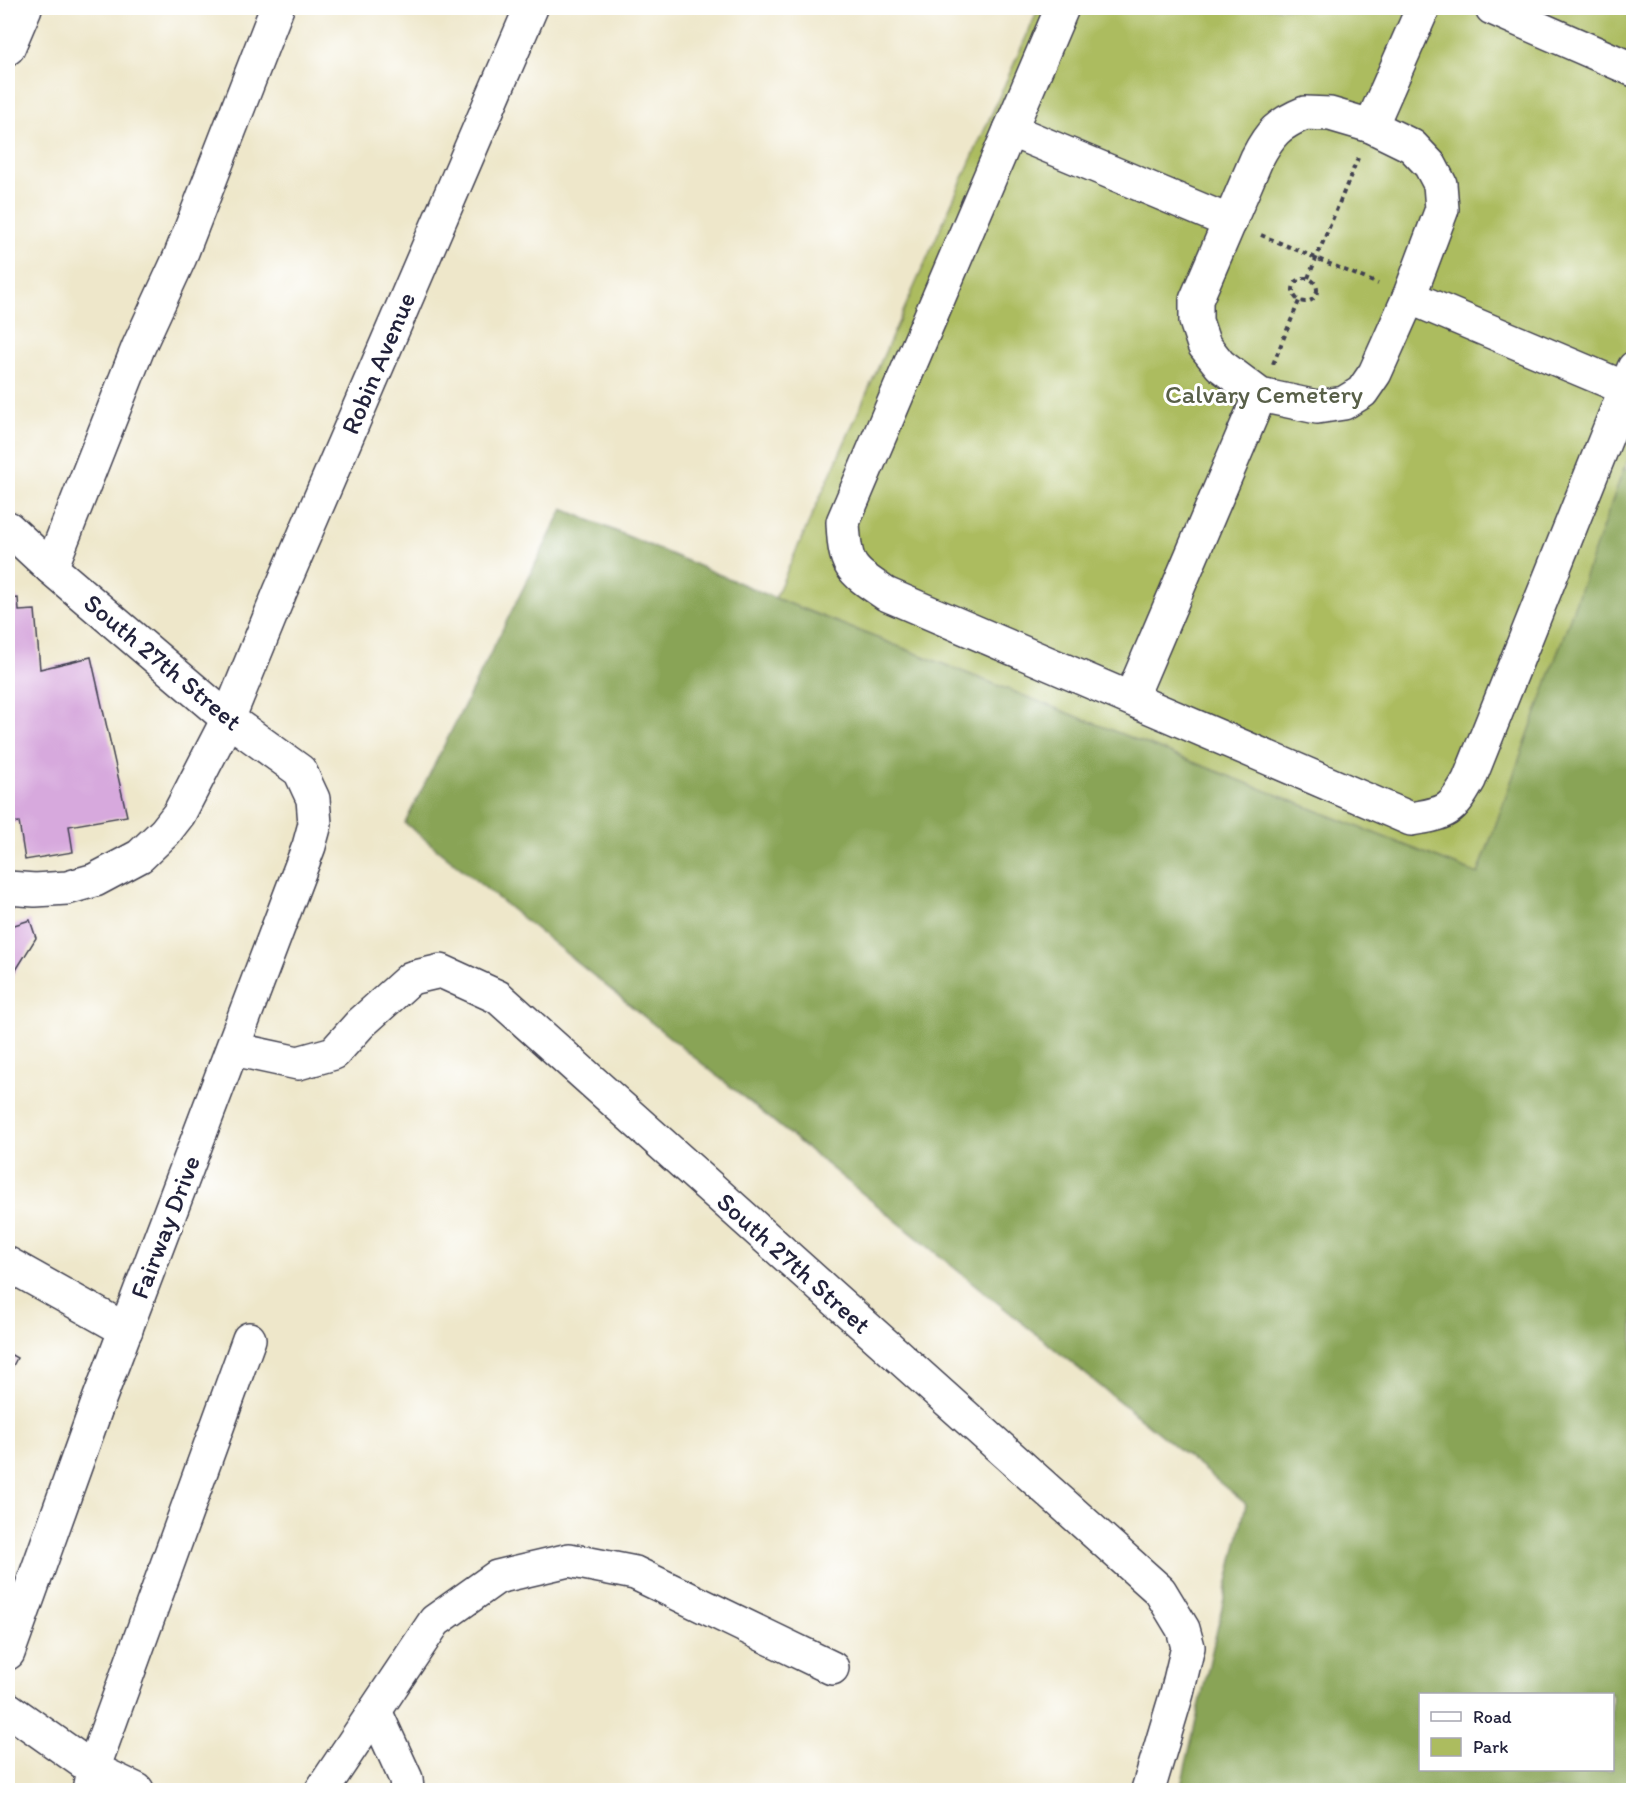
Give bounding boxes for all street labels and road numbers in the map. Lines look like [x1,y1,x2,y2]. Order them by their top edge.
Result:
street label: Robin Avenue [334,287,422,439]
street label: South 27th Street [77,587,249,738]
street label: Fairway Drive [123,1151,207,1303]
street label: South 27th Street [710,1185,878,1341]

